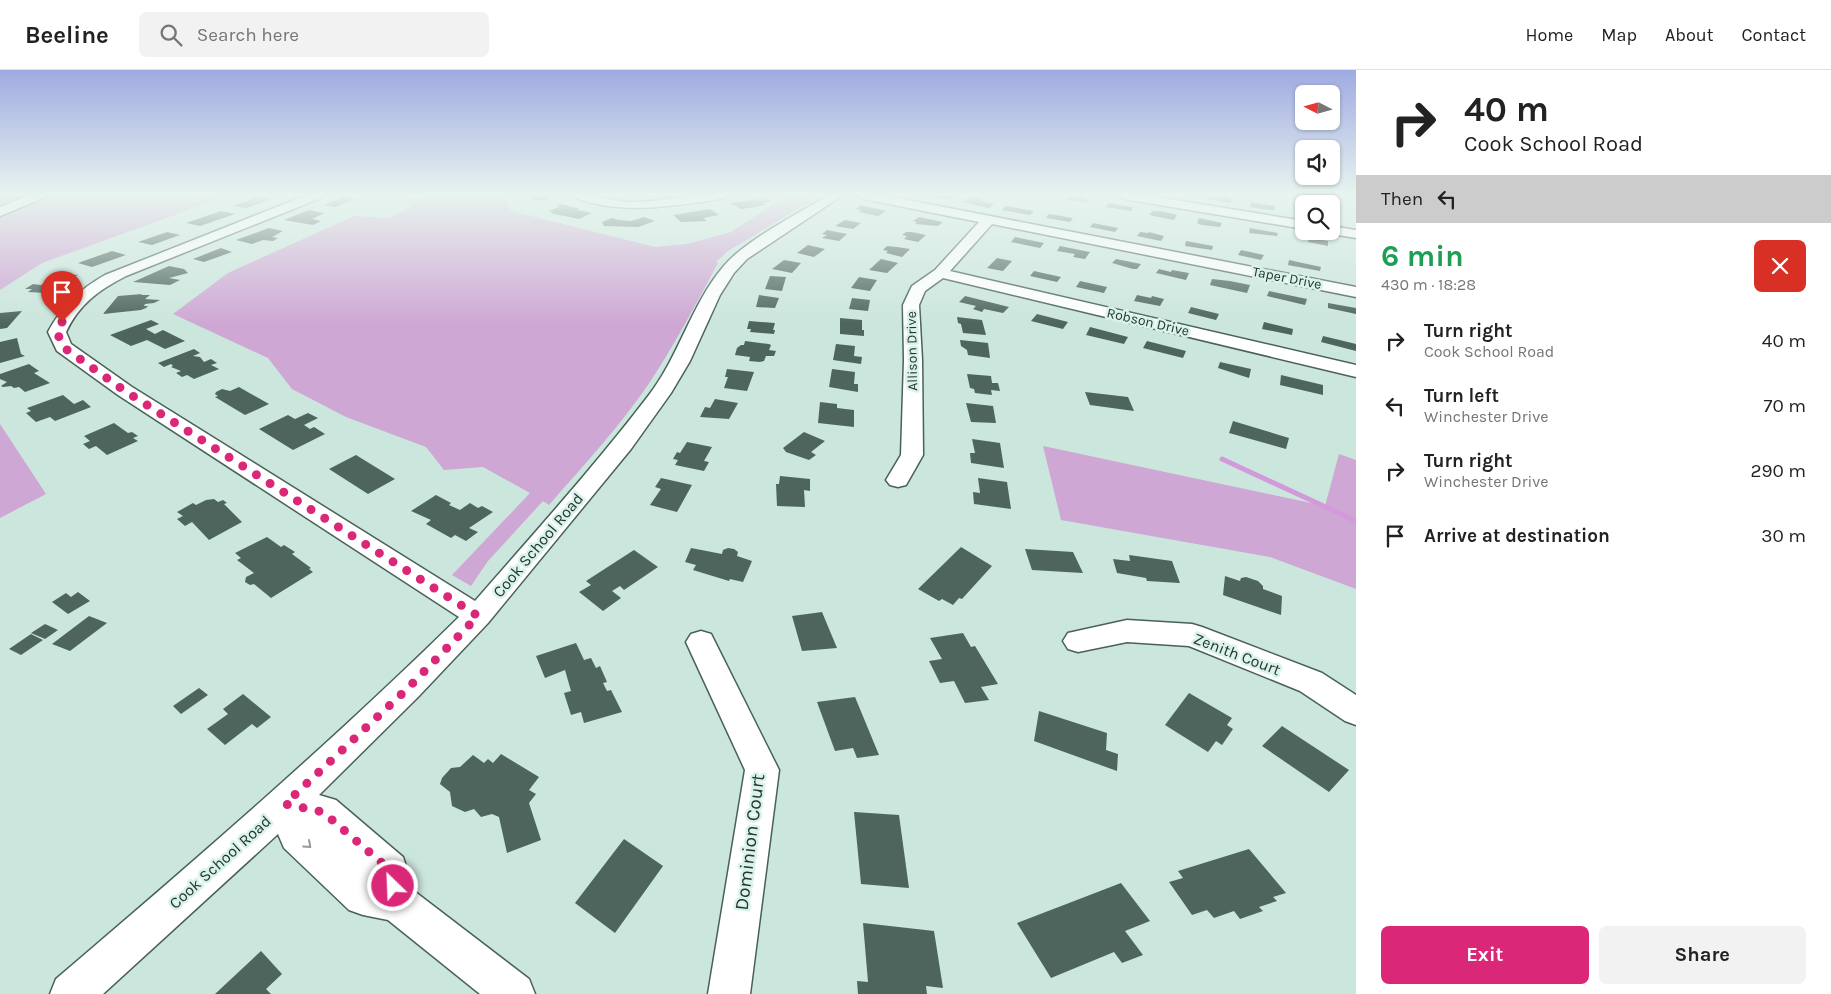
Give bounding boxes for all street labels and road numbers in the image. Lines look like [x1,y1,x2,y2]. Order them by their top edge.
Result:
street label: Taper Drive [1251,263,1323,293]
street label: Robson Drive [1105,304,1191,340]
street label: Allison Drive [903,311,921,391]
street label: Cook School Road [489,489,587,601]
street label: Zenith Court [1191,629,1283,679]
street label: Dominion Court [731,772,769,912]
street label: Cook School Road [165,811,275,913]

